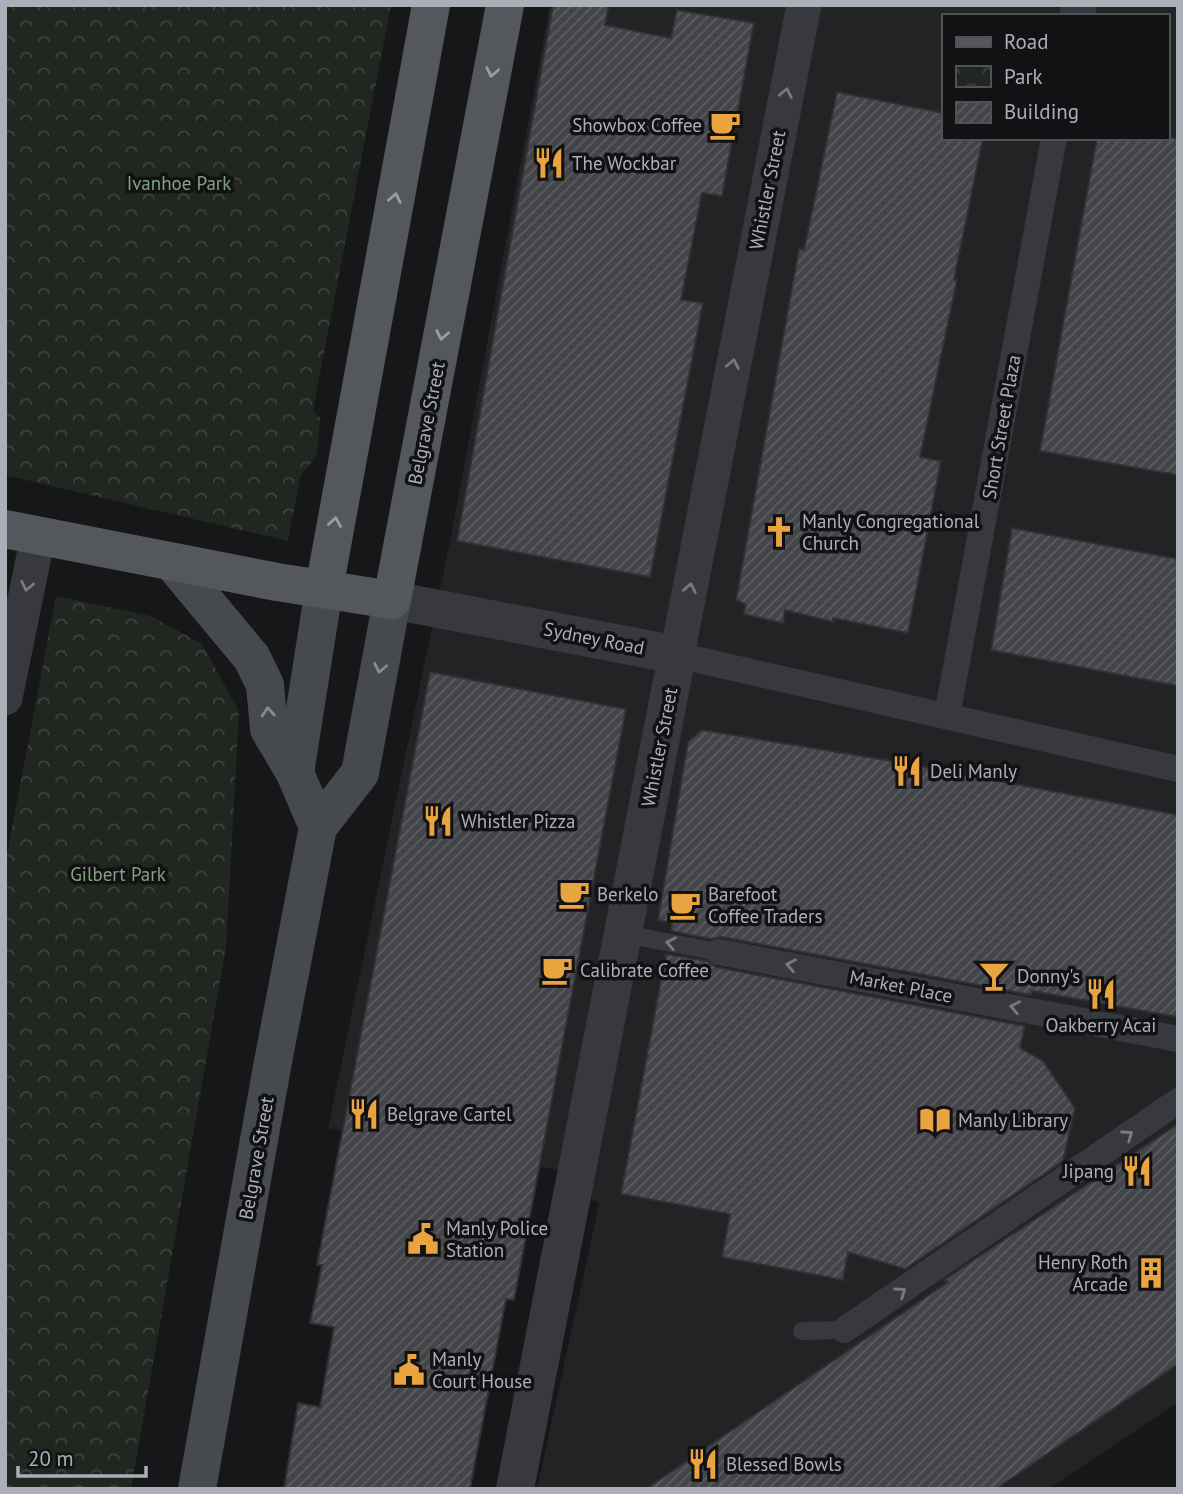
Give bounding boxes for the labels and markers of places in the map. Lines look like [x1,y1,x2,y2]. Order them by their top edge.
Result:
cafe icon: Showbox Coffee [708,108,742,142]
place label: Showbox Coffee [572,113,702,137]
restaurant icon: The Wockbar [532,146,566,180]
place label: The Wockbar [572,151,677,175]
place label: Manly Congregational Church [802,509,980,555]
church icon: Manly Congregational Church [762,515,796,549]
restaurant icon: Deli Manly [890,754,924,788]
place label: Deli Manly [930,759,1017,783]
restaurant icon: Whistler Pizza [421,804,455,838]
place label: Whistler Pizza [461,809,576,833]
cafe icon: Berkelo [557,877,591,911]
place label: Berkelo [597,882,658,906]
place label: Barefoot Coffee Traders [708,882,822,928]
cafe icon: Barefoot Coffee Traders [668,888,702,922]
cafe icon: Calibrate Coffee [540,953,574,987]
place label: Calibrate Coffee [580,958,709,982]
bar icon: Donny's [977,959,1011,993]
place label: Donny's [1017,964,1080,988]
restaurant icon: Oakberry Acai [1084,977,1118,1011]
place label: Oakberry Acai [1046,1013,1156,1037]
restaurant icon: Belgrave Cartel [347,1097,381,1131]
place label: Belgrave Cartel [387,1102,512,1126]
library icon: Manly Library [918,1103,952,1137]
place label: Manly Library [958,1108,1068,1132]
restaurant icon: Jipang [1120,1154,1154,1188]
place label: Jipang [1062,1159,1114,1183]
place label: Manly Police Station [446,1216,548,1262]
public building icon: Manly Police Station [406,1222,440,1256]
place label: Henry Roth Arcade [1038,1250,1128,1296]
building icon: Henry Roth Arcade [1134,1256,1168,1290]
place label: Manly Court House [432,1347,532,1393]
public building icon: Manly Court House [392,1353,426,1387]
restaurant icon: Blessed Bowls [686,1447,720,1481]
place label: Blessed Bowls [726,1452,842,1476]

